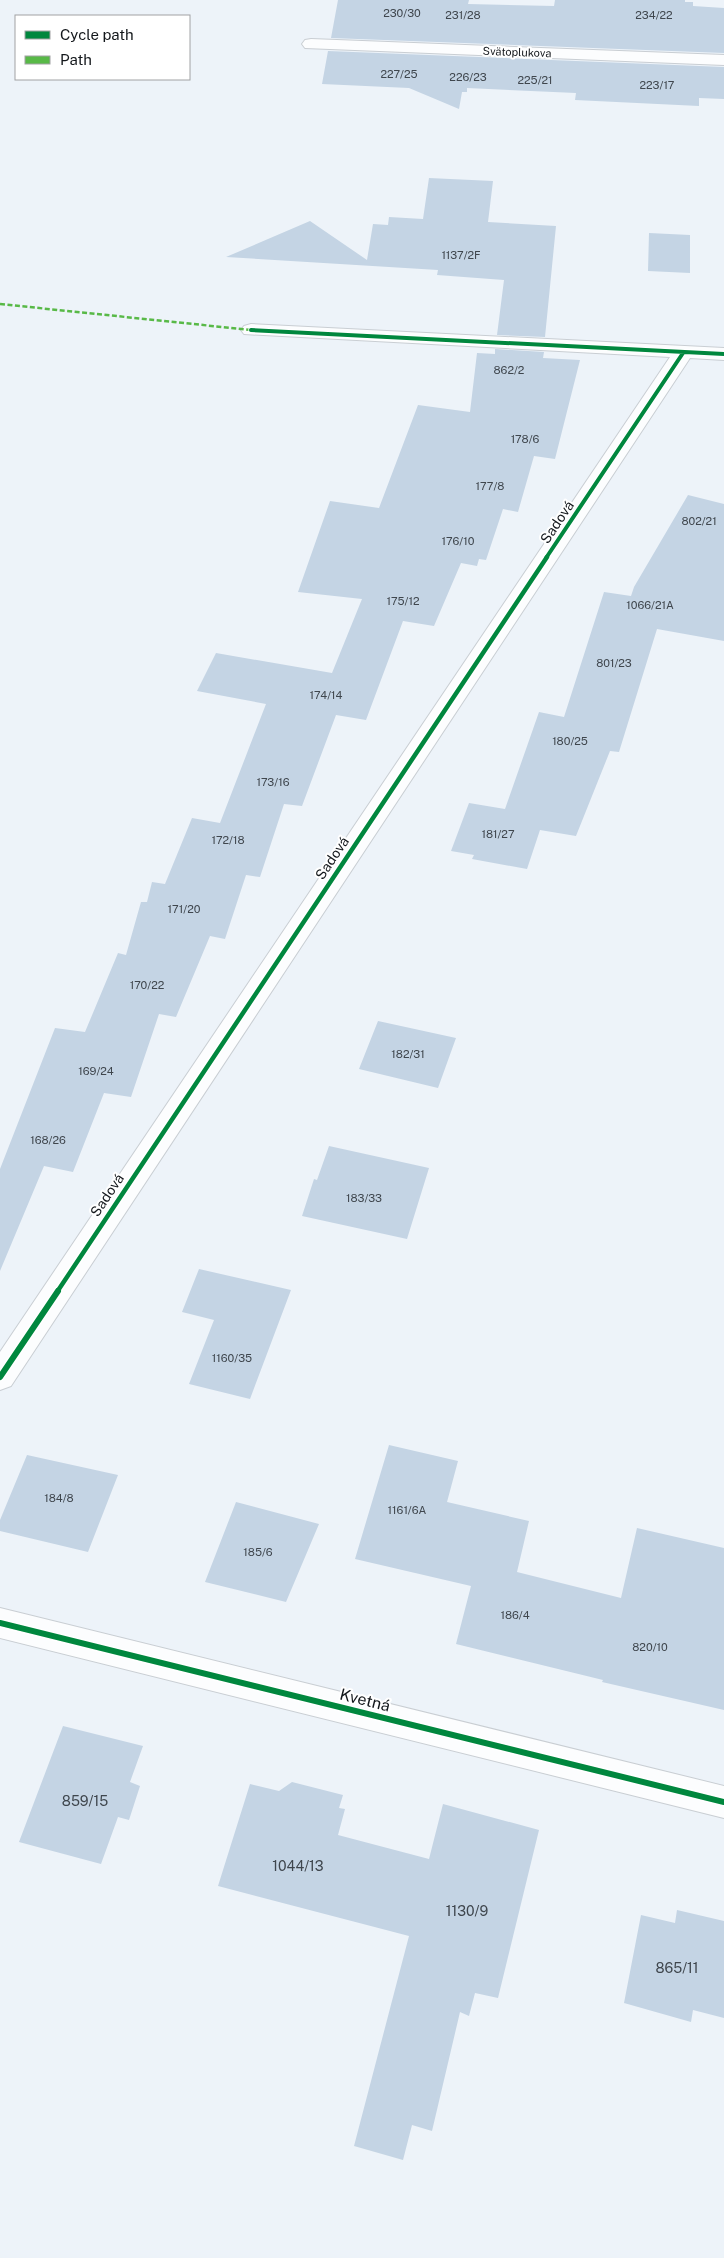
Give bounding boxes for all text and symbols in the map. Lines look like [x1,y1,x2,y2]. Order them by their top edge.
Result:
house number: 230/30 [383,7,421,19]
house number: 231/28 [445,9,481,21]
house number: 234/22 [635,9,673,21]
legend [15,15,190,80]
text: Cycle path [60,26,134,43]
street label: Svätoplukova [482,45,552,59]
text: Path [60,51,92,68]
house number: 227/25 [380,68,418,80]
house number: 226/23 [449,71,487,83]
house number: 225/21 [517,74,553,86]
house number: 223/17 [640,79,675,91]
house number: 1137/2F [441,249,481,261]
house number: 862/2 [494,364,525,376]
house number: 178/6 [511,433,539,445]
house number: 177/8 [476,480,504,492]
street label: Sadová [537,498,577,546]
house number: 802/21 [681,515,717,527]
house number: 176/10 [442,535,475,547]
house number: 175/12 [386,595,420,607]
house number: 1066/21A [626,599,674,611]
house number: 801/23 [596,657,632,669]
house number: 174/14 [310,689,343,701]
house number: 180/25 [552,735,588,747]
house number: 173/16 [257,776,290,788]
house number: 181/27 [481,828,515,840]
house number: 172/18 [211,834,245,846]
street label: Sadová [312,834,352,882]
house number: 171/20 [168,903,201,915]
house number: 170/22 [130,979,165,991]
house number: 182/31 [391,1048,425,1060]
house number: 169/24 [78,1065,114,1077]
house number: 168/26 [30,1134,66,1146]
street label: Sadová [87,1171,127,1219]
house number: 183/33 [346,1192,382,1204]
house number: 1160/35 [212,1352,252,1364]
house number: 184/8 [44,1492,74,1504]
house number: 1161/6A [388,1504,427,1516]
house number: 185/6 [243,1546,273,1558]
house number: 186/4 [500,1609,530,1621]
house number: 820/10 [632,1641,668,1653]
street label: Kvetná [338,1685,392,1715]
house number: 859/15 [62,1793,108,1809]
house number: 1044/13 [272,1858,324,1874]
house number: 1130/9 [446,1903,488,1919]
house number: 865/11 [656,1960,698,1976]

